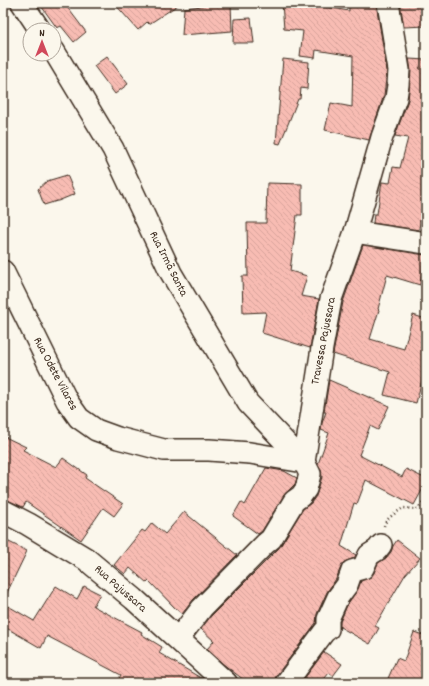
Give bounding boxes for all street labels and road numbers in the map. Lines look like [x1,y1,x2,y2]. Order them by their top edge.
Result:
street label: Rua Irmã Santa [144,228,192,300]
street label: Travessa Pajussara [307,295,341,386]
street label: Rua Odete Vilares [29,334,81,414]
street label: Rua Pajussara [90,561,150,617]

